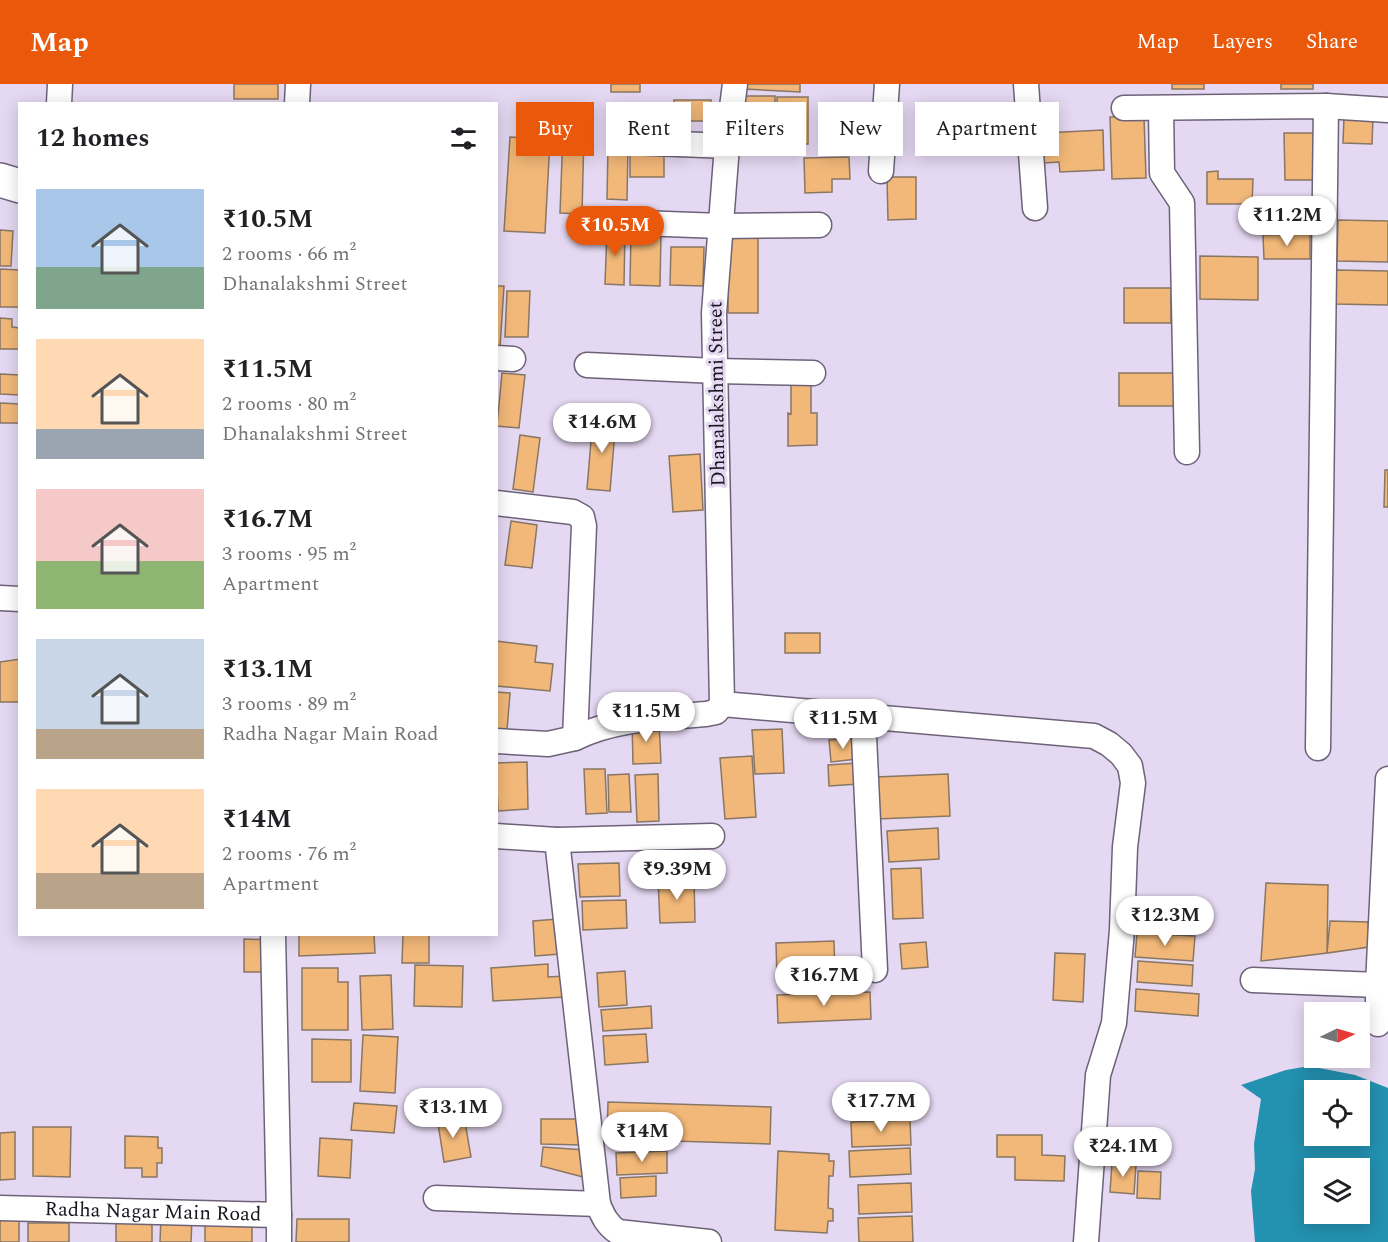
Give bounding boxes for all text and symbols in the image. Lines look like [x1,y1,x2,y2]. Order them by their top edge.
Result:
text: Map [30,21,89,64]
text: Map [1137,26,1179,58]
text: Layers [1212,26,1273,58]
text: Share [1306,26,1358,58]
chip: Buy [516,102,594,156]
chip: Rent [606,102,691,156]
chip: Filters [703,102,806,156]
chip: New [818,102,903,156]
chip: Apartment [915,102,1059,156]
text: 12 homes [36,118,150,158]
icon: filters [447,122,480,155]
pin: ₹11.2M [1238,196,1336,247]
text: ₹10.5M [222,199,313,239]
text: ₹11.2M [1252,200,1322,230]
pin: ₹10.5M [566,206,664,257]
text: ₹10.5M [580,210,650,240]
icon: home [84,213,156,285]
text: 2 rooms · 66 m² [222,239,356,269]
text: Dhanalakshmi Street [222,269,407,299]
street label: Dhanalakshmi Street [700,301,734,487]
text: ₹11.5M [222,349,313,389]
icon: home [84,363,156,435]
text: 2 rooms · 80 m² [222,389,356,419]
pin: ₹14.6M [553,403,651,454]
text: ₹14.6M [567,407,637,437]
text: Dhanalakshmi Street [222,419,407,449]
text: ₹16.7M [222,499,313,539]
icon: home [84,513,156,585]
text: 3 rooms · 95 m² [222,539,356,569]
text: Apartment [222,569,319,599]
text: ₹13.1M [222,649,313,689]
icon: home [84,663,156,735]
text: 3 rooms · 89 m² [222,689,356,719]
pin: ₹11.5M [597,692,695,743]
text: ₹11.5M [611,696,681,726]
pin: ₹11.5M [794,699,892,750]
text: ₹11.5M [808,703,878,733]
text: Radha Nagar Main Road [222,719,439,749]
text: ₹14M [222,799,292,839]
icon: home [84,813,156,885]
text: 2 rooms · 76 m² [222,839,356,869]
pin: ₹9.39M [628,850,726,901]
text: ₹9.39M [642,854,712,884]
text: Apartment [222,869,319,899]
pin: ₹12.3M [1116,896,1214,947]
text: ₹12.3M [1130,900,1200,930]
pin: ₹16.7M [775,956,873,1007]
text: ₹16.7M [789,960,859,990]
north arrow [1304,1002,1370,1068]
map controls [1304,1002,1370,1224]
button: locate [1304,1080,1370,1146]
pin: ₹17.7M [832,1082,930,1133]
text: ₹17.7M [846,1086,916,1116]
pin: ₹13.1M [404,1088,502,1139]
text: ₹13.1M [418,1092,488,1122]
pin: ₹14M [606,1112,678,1163]
text: ₹14M [615,1116,669,1146]
pin: ₹24.1M [1074,1127,1172,1178]
text: ₹24.1M [1088,1131,1158,1161]
button: layers [1304,1158,1370,1224]
street label: Radha Nagar Main Road [44,1194,262,1230]

